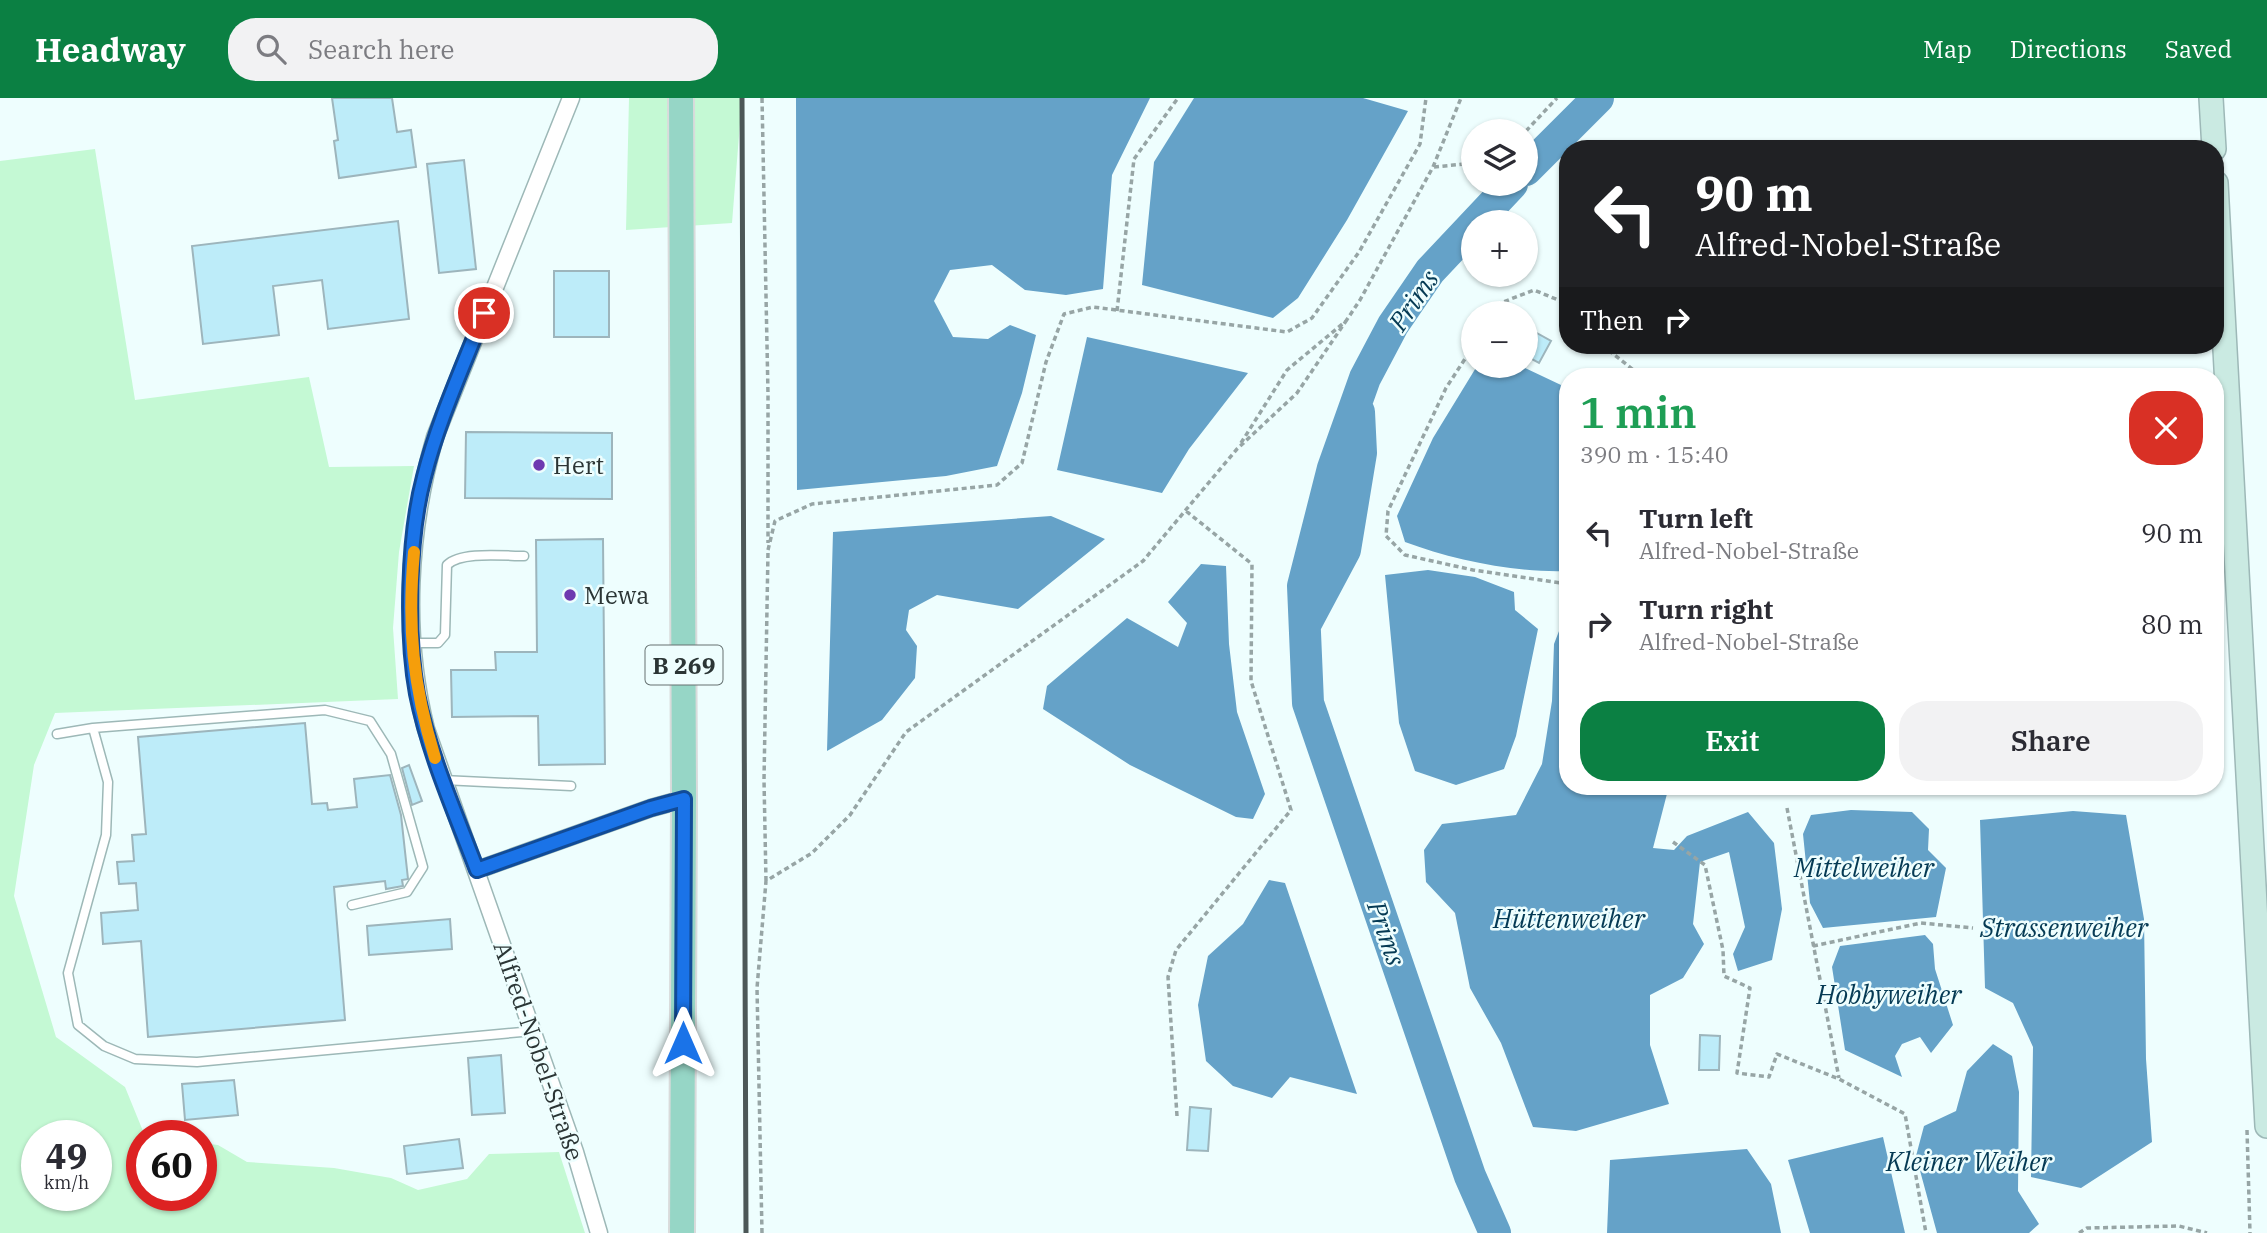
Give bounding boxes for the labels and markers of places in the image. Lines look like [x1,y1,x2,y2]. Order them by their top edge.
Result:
pin [454,283,514,343]
place label: Hert [553,449,604,481]
marker: Hert [531,457,547,473]
place label: Mewa [584,579,649,611]
marker: Mewa [562,587,578,603]

